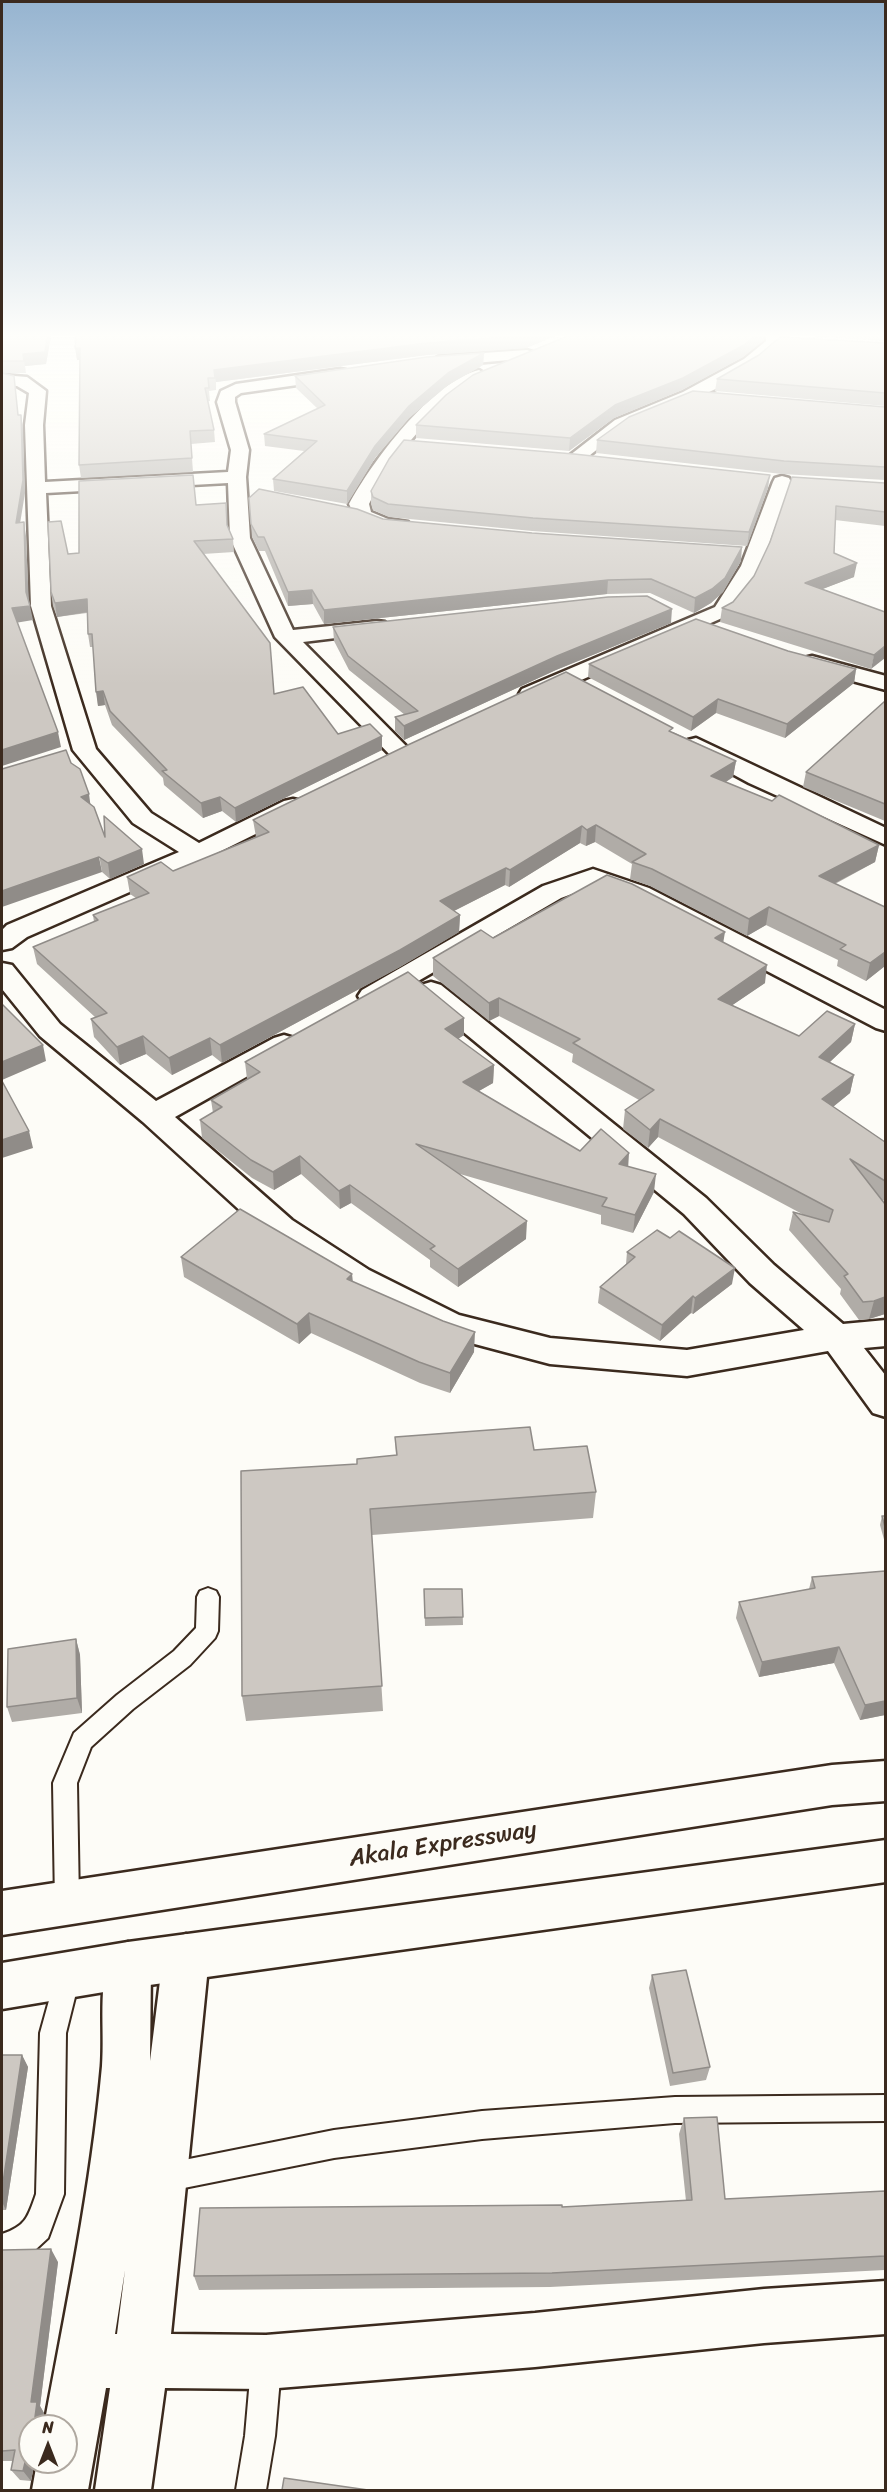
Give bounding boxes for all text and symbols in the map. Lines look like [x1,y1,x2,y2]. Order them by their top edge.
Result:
street label: Akala Expressway [347,1816,539,1874]
text: N [42,2413,54,2442]
north arrow [18,2414,78,2474]

